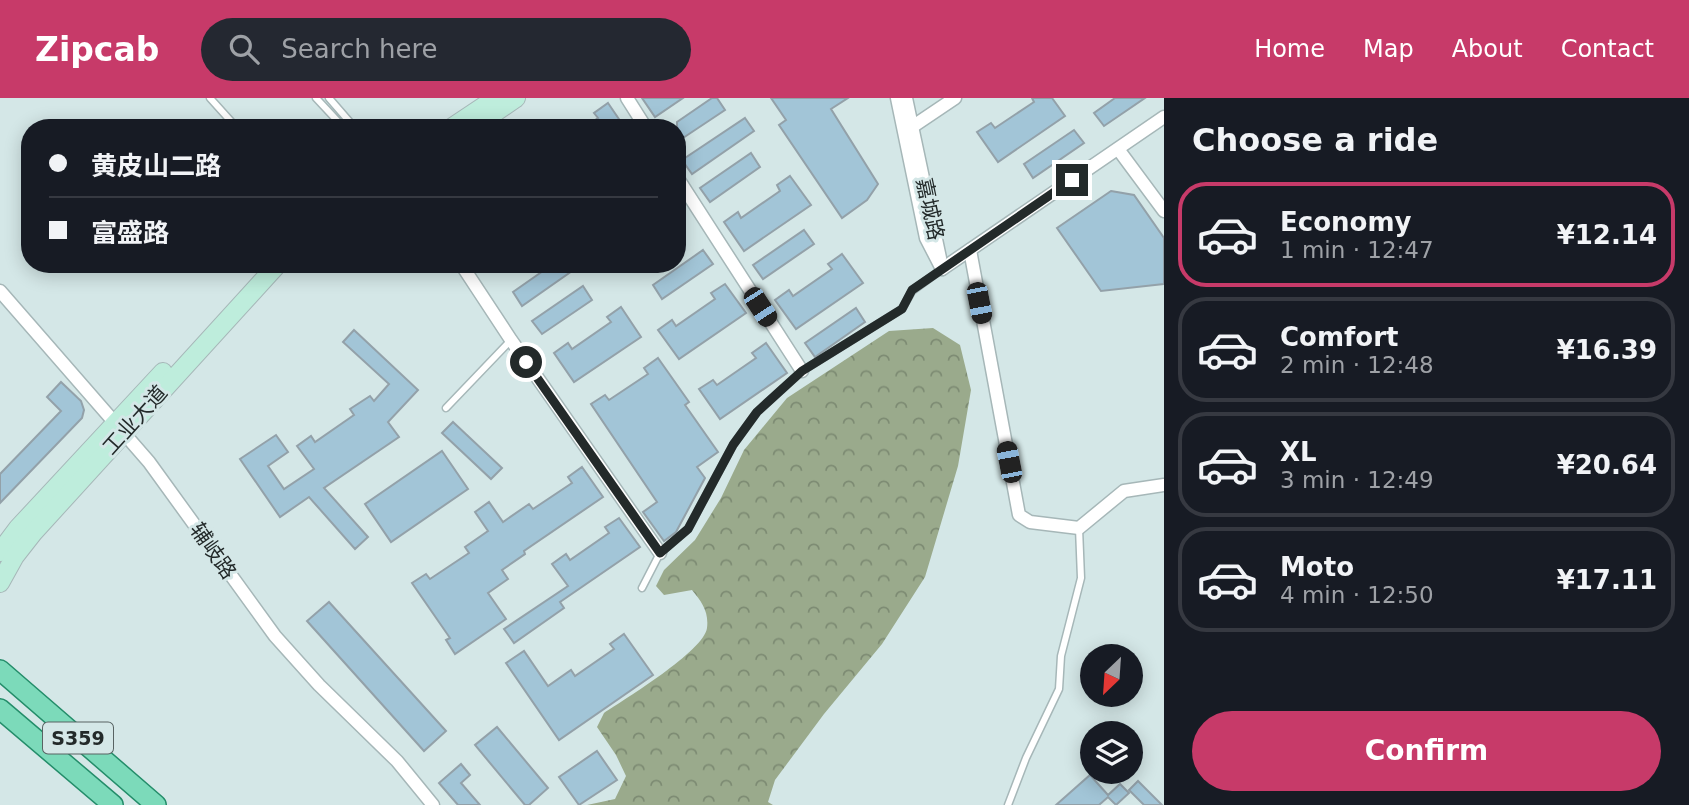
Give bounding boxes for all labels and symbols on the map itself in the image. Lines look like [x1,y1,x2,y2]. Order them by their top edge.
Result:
route end [1056,164,1088,196]
street label: 嘉城路 [912,176,948,242]
car [965,280,994,326]
car [740,284,781,330]
route start [510,346,542,378]
street label: 工业大道 [98,381,172,459]
car [995,439,1024,485]
street label: 辅岐路 [185,518,241,584]
north arrow [1080,644,1143,707]
road number: S359 [43,722,113,754]

